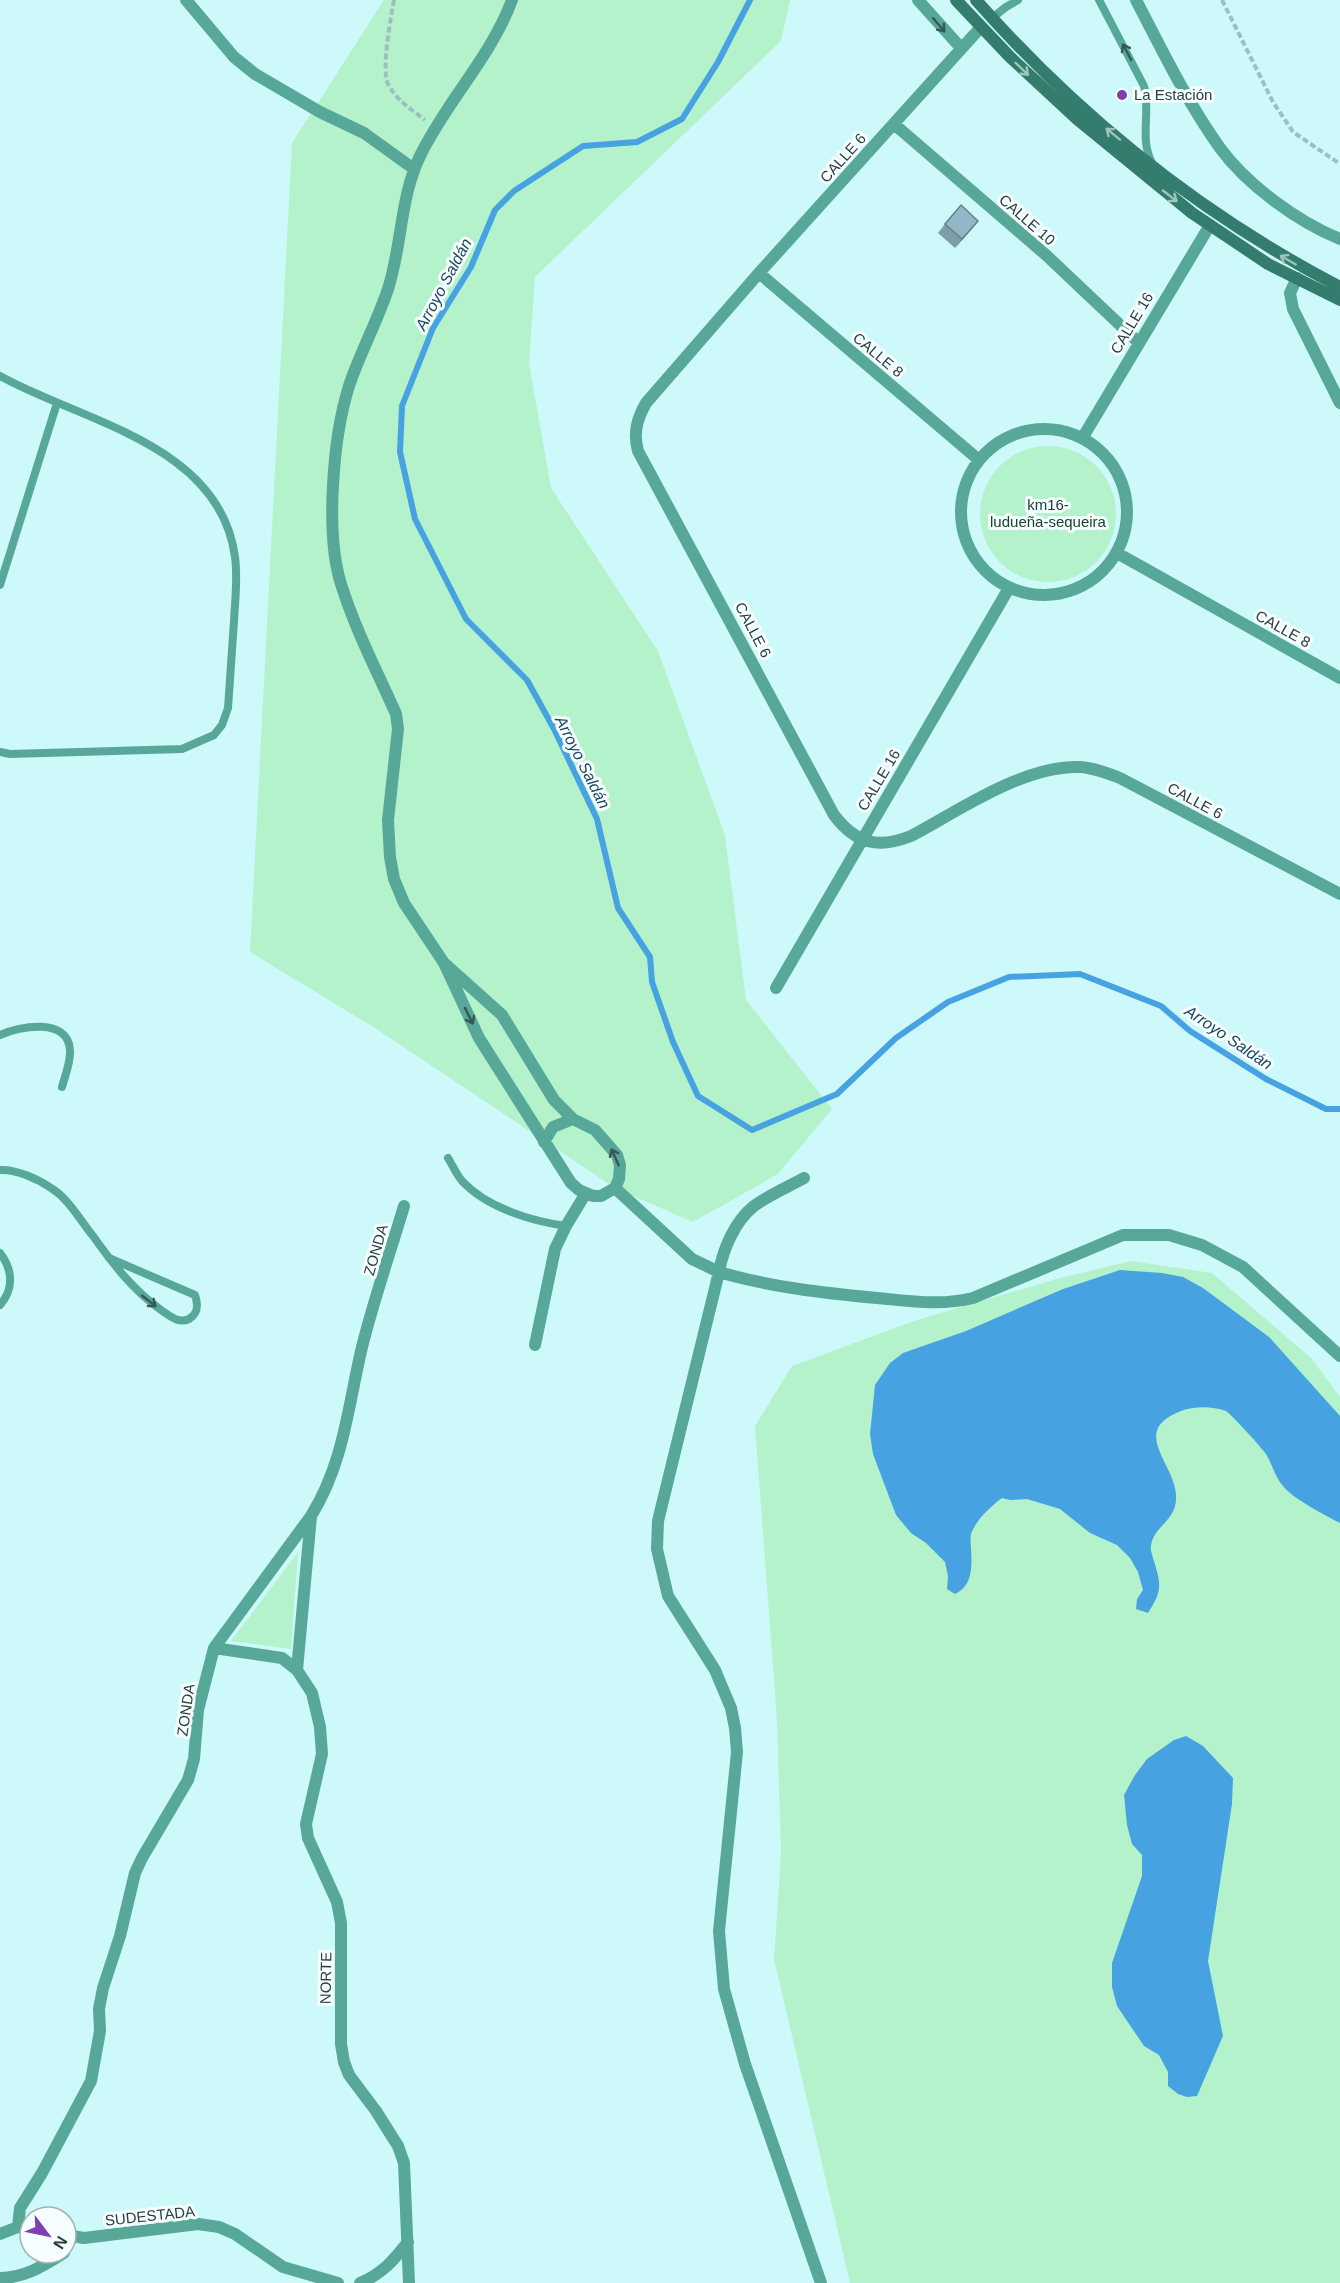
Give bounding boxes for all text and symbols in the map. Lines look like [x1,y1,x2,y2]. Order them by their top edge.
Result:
one-way arrow [932,17,946,32]
one-way arrow [1121,44,1132,62]
one-way arrow [1014,61,1029,75]
place label: La Estación [1134,86,1212,103]
marker: La Estación [1115,88,1129,102]
one-way arrow [1105,128,1121,141]
street label: CALLE 6 [816,130,869,186]
one-way arrow [1162,189,1178,202]
street label: CALLE 10 [996,191,1059,248]
water label: Arroyo Saldán [412,235,475,334]
one-way arrow [1280,253,1297,265]
street label: CALLE 16 [1107,289,1156,356]
street label: CALLE 8 [850,329,907,380]
park label: km16- ludueña-sequeira [990,496,1107,530]
street label: CALLE 6 [732,599,775,660]
street label: CALLE 8 [1253,607,1314,651]
water label: Arroyo Saldán [552,712,613,811]
street label: CALLE 16 [854,746,903,813]
street label: CALLE 6 [1165,779,1226,822]
water label: Arroyo Saldán [1181,1001,1276,1073]
one-way arrow [463,1007,475,1025]
one-way arrow [609,1149,621,1167]
street label: ZONDA [360,1222,391,1277]
one-way arrow [141,1294,157,1307]
street label: ZONDA [173,1683,198,1737]
street label: NORTE [317,1952,334,2004]
street label: SUDESTADA [104,2202,196,2229]
north arrow [18,2205,78,2265]
text: N [50,2233,71,2252]

